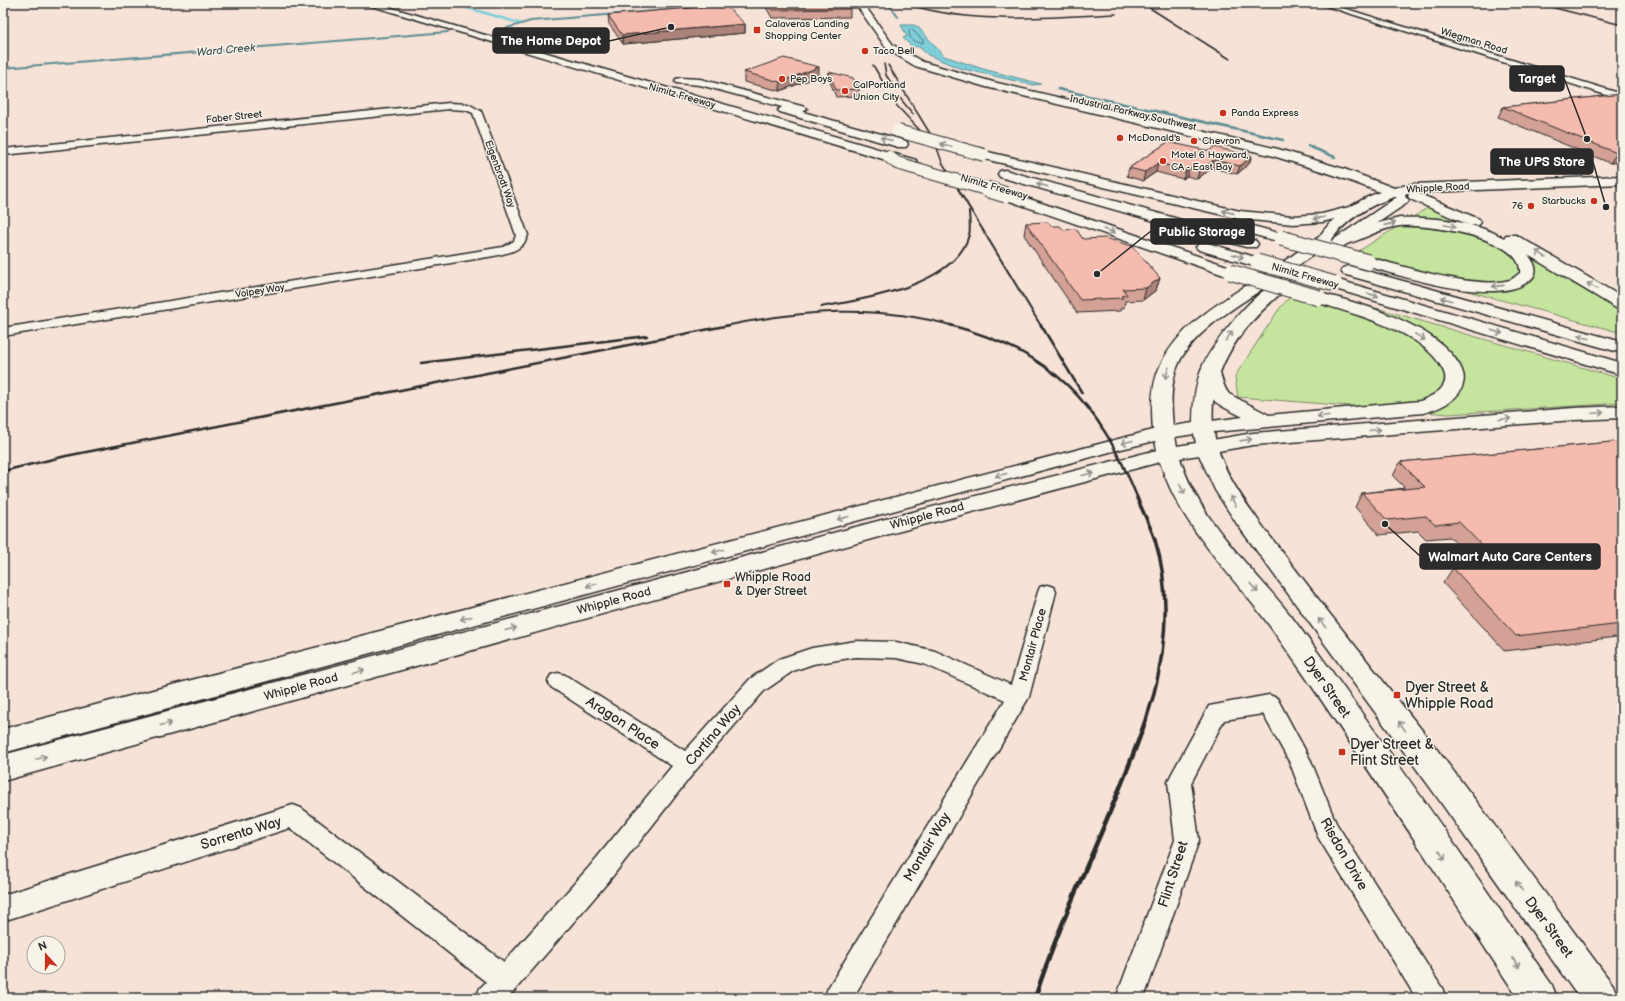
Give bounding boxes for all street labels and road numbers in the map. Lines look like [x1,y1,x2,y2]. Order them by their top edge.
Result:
street label: Wiegman Road [1439,25,1509,57]
street label: Nimitz Freeway [647,81,717,111]
street label: Industrial Parkway Southwest [1068,93,1198,133]
street label: Faber Street [205,108,263,126]
street label: Eigenbrodt Way [482,139,518,210]
street label: Nimitz Freeway [959,172,1029,202]
street label: Whipple Road [1406,180,1470,196]
street label: Nimitz Freeway [1270,261,1340,291]
street label: Volpey Way [234,281,286,301]
street label: Whipple Road [888,499,966,533]
street label: Whipple Road [575,584,653,618]
street label: Montair Place [1016,607,1050,683]
street label: Dyer Street [1300,653,1355,722]
street label: Whipple Road [262,670,340,704]
street label: Aragon Place [583,693,663,753]
street label: Cortina Way [682,700,745,769]
street label: Montair Way [900,809,955,885]
street label: Sorrento Way [198,812,284,853]
street label: Risdon Drive [1316,815,1372,893]
street label: Flint Street [1154,838,1192,909]
street label: Dyer Street [1521,893,1577,961]

